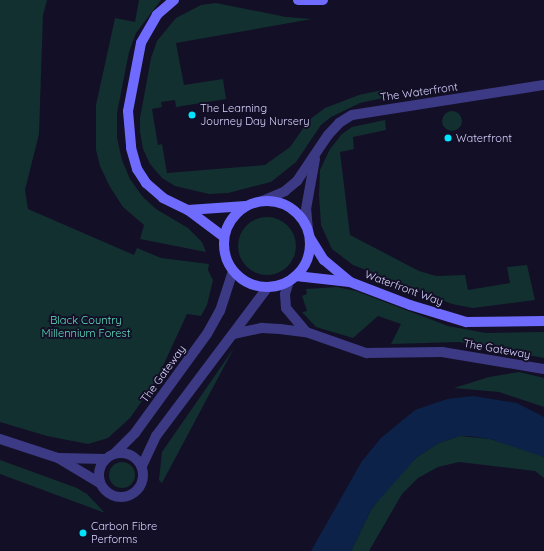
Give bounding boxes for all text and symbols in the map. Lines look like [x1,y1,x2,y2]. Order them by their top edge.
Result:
street label: The Waterfront [379,80,459,104]
place label: The Learning Journey Day Nursery [200,102,309,128]
marker: The Learning Journey Day Nursery [187,110,197,120]
place label: Waterfront [456,131,512,145]
marker: Waterfront [443,133,453,143]
street label: Waterfront Way [363,268,445,308]
park label: Black Country Millennium Forest [42,314,130,340]
street label: The Gateway [463,337,531,361]
street label: The Gateway [138,343,188,405]
place label: Carbon Fibre Performs [91,520,157,546]
marker: Carbon Fibre Performs [78,528,88,538]

